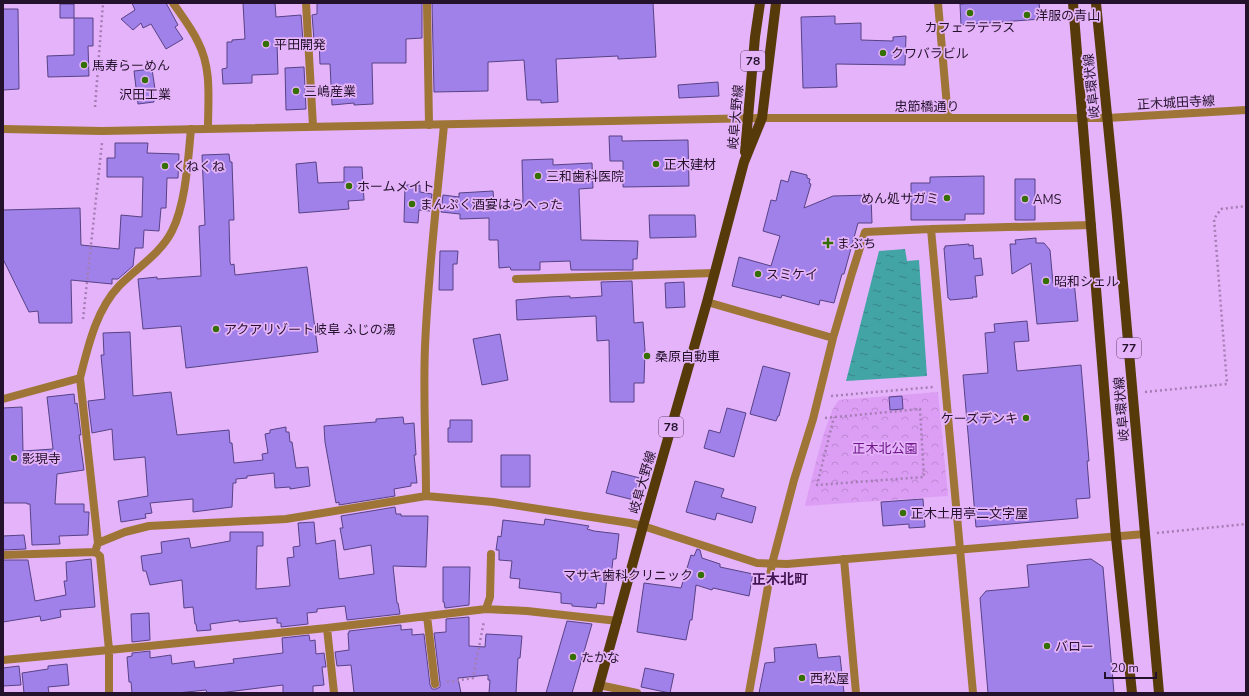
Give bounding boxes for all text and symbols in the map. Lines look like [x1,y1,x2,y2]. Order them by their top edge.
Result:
place label: 洋服の青山 [1035,7,1100,25]
marker: カフェラテラス [965,8,975,18]
marker: 洋服の青山 [1022,10,1032,20]
place label: カフェラテラス [925,19,1015,37]
place label: 平田開発 [274,36,326,54]
marker: 平田開発 [261,39,271,49]
place label: クワバラビル [891,45,969,63]
marker: クワバラビル [878,48,888,58]
road number: 78 [741,51,765,71]
street label: 岐阜環状線 [1080,53,1104,119]
place label: 馬寿らーめん [92,57,170,75]
marker: 馬寿らーめん [79,60,89,70]
marker: 沢田工業 [140,75,150,85]
place label: 三嶋産業 [304,83,356,101]
street label: 岐阜大野線 [724,84,748,150]
place label: 沢田工業 [119,86,171,104]
marker: 三嶋産業 [291,86,301,96]
street label: 正木城田寺線 [1137,92,1215,114]
street label: 忠節橋通り [894,98,960,116]
place label: 正木建材 [664,156,716,174]
place label: くねくね [173,158,225,176]
marker: 正木建材 [651,159,661,169]
marker: くねくね [160,161,170,171]
place label: 三和歯科医院 [546,168,624,186]
marker: 三和歯科医院 [533,171,543,181]
place label: ホームメイト [357,178,435,196]
marker: ホームメイト [344,181,354,191]
place label: めん処サガミ [861,190,939,208]
place label: AMS [1033,191,1062,209]
marker: めん処サガミ [942,193,952,203]
marker: AMS [1020,194,1030,204]
place label: まんぷく酒宴はらへった [420,196,563,214]
marker: まんぷく酒宴はらへった [407,199,417,209]
place label: まぶち [837,235,876,253]
marker: まぶち [822,237,834,249]
place label: スミケイ [766,266,818,284]
marker: スミケイ [753,269,763,279]
place label: 昭和シェル [1054,273,1119,291]
marker: 昭和シェル [1041,276,1051,286]
place label: アクアリゾート岐阜 ふじの湯 [224,321,396,339]
marker: アクアリゾート岐阜 ふじの湯 [211,324,221,334]
road number: 77 [1117,338,1141,358]
place label: 桑原自動車 [655,348,720,366]
marker: 桑原自動車 [642,351,652,361]
street label: 岐阜環状線 [1110,376,1134,442]
place label: ケーズデンキ [941,410,1018,428]
marker: ケーズデンキ [1021,413,1031,423]
road number: 78 [659,417,683,437]
park label: 正木北公園 [852,440,918,458]
street label: 岐阜大野線 [625,449,661,516]
place label: 影現寺 [22,450,61,468]
marker: 影現寺 [9,453,19,463]
place label: 正木土用亭二文字屋 [911,505,1028,523]
marker: 正木土用亭二文字屋 [898,508,908,518]
place label: マサキ歯科クリニック [563,567,693,585]
marker: マサキ歯科クリニック [696,570,706,580]
district label: 正木北町 [752,570,808,589]
place label: バロー [1055,638,1094,656]
marker: バロー [1042,641,1052,651]
place label: たかな [581,649,620,667]
marker: たかな [568,652,578,662]
scale bar [1105,654,1156,680]
text: 20 m [1111,660,1139,676]
place label: 西松屋 [810,670,849,688]
marker: 西松屋 [797,673,807,683]

